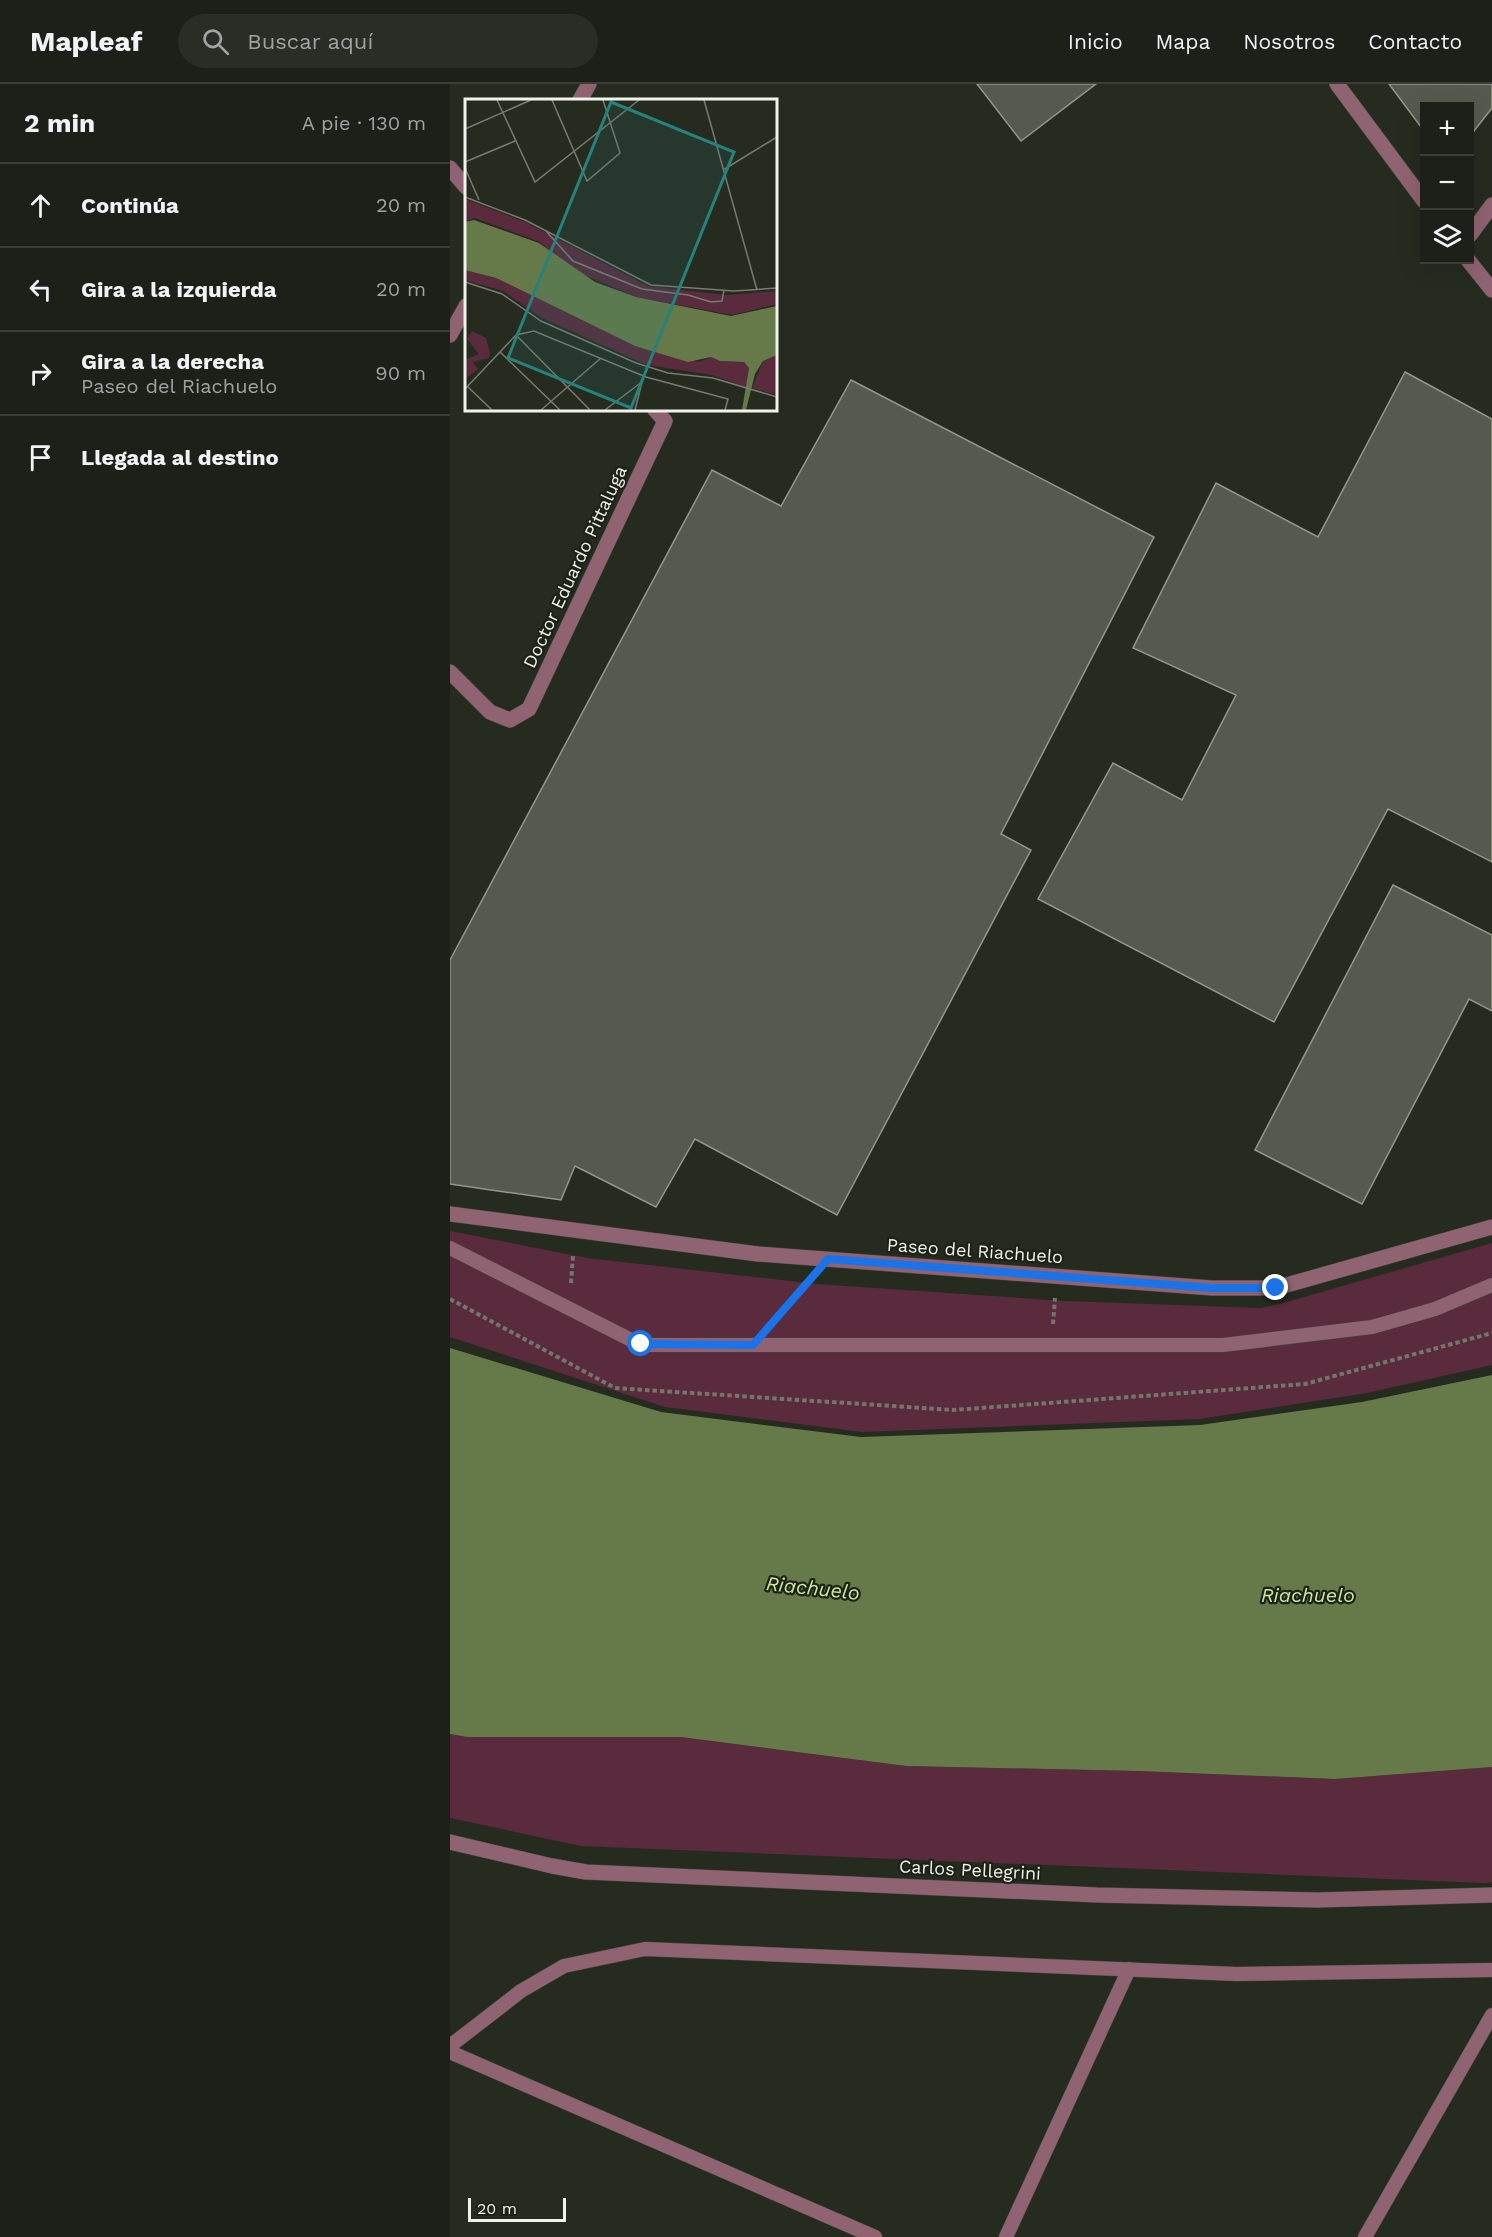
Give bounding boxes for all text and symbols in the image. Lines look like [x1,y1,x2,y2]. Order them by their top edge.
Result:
search box [178,14,598,68]
text: Mapleaf [30,25,142,58]
icon: search [199,25,232,58]
text: Buscar aquí [247,29,373,54]
text: Inicio [1068,29,1123,54]
text: Mapa [1156,29,1210,54]
text: Nosotros [1243,29,1335,54]
text: Contacto [1368,29,1462,54]
inset map [465,99,777,411]
map controls [1420,102,1474,264]
button: + [1420,102,1474,156]
text: 2 min [24,108,95,138]
text: A pie · 130 m [302,111,426,135]
button: − [1420,156,1474,210]
icon: ahead [24,189,57,222]
text: Continúa [81,193,179,218]
text: 20 m [376,193,426,217]
button: layers [1420,210,1474,264]
icon: left [24,273,57,306]
text: Gira a la izquierda [81,277,277,302]
text: 20 m [376,277,426,301]
text: Gira a la derecha [81,349,264,374]
icon: right [24,357,57,390]
text: 90 m [375,361,426,385]
text: Paseo del Riachuelo [81,374,277,398]
icon: arrive [24,441,57,474]
text: Llegada al destino [81,445,279,470]
street label: Doctor Eduardo Pittaluga [518,462,631,671]
street label: Paseo del Riachuelo [886,1234,1064,1267]
route end [1262,1274,1288,1300]
route start [627,1330,653,1356]
water label: Riachuelo [765,1571,861,1605]
water label: Riachuelo [1261,1583,1355,1607]
street label: Carlos Pellegrini [899,1855,1042,1884]
scale bar [468,2195,566,2222]
text: 20 m [477,2199,517,2218]

